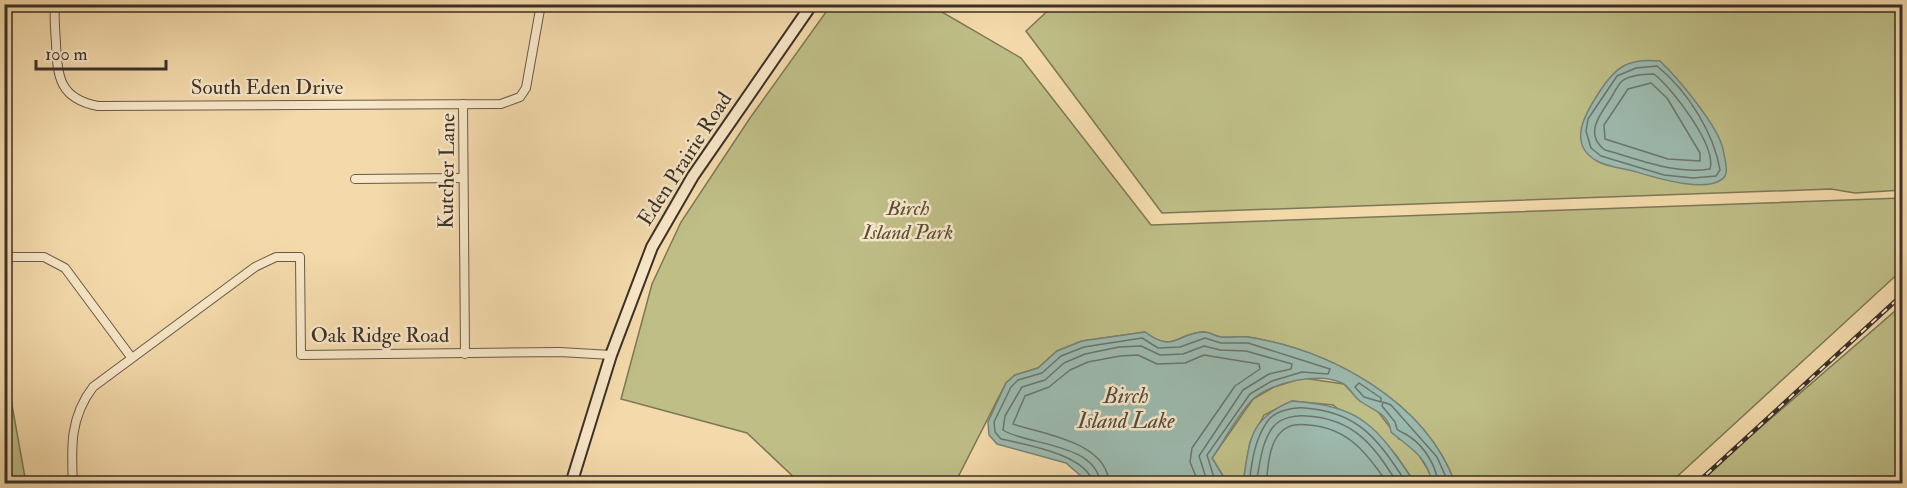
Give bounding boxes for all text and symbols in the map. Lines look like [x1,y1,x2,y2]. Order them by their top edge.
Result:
scale bar [36,33,166,71]
text: 100 m [45,43,88,66]
street label: South Eden Drive [191,74,343,101]
street label: Eden Prairie Road [632,86,739,231]
street label: Kutcher Lane [432,113,462,229]
park label: Birch Island Park [862,195,953,246]
street label: Oak Ridge Road [311,322,450,349]
water label: Birch Island Lake [1076,382,1175,435]

